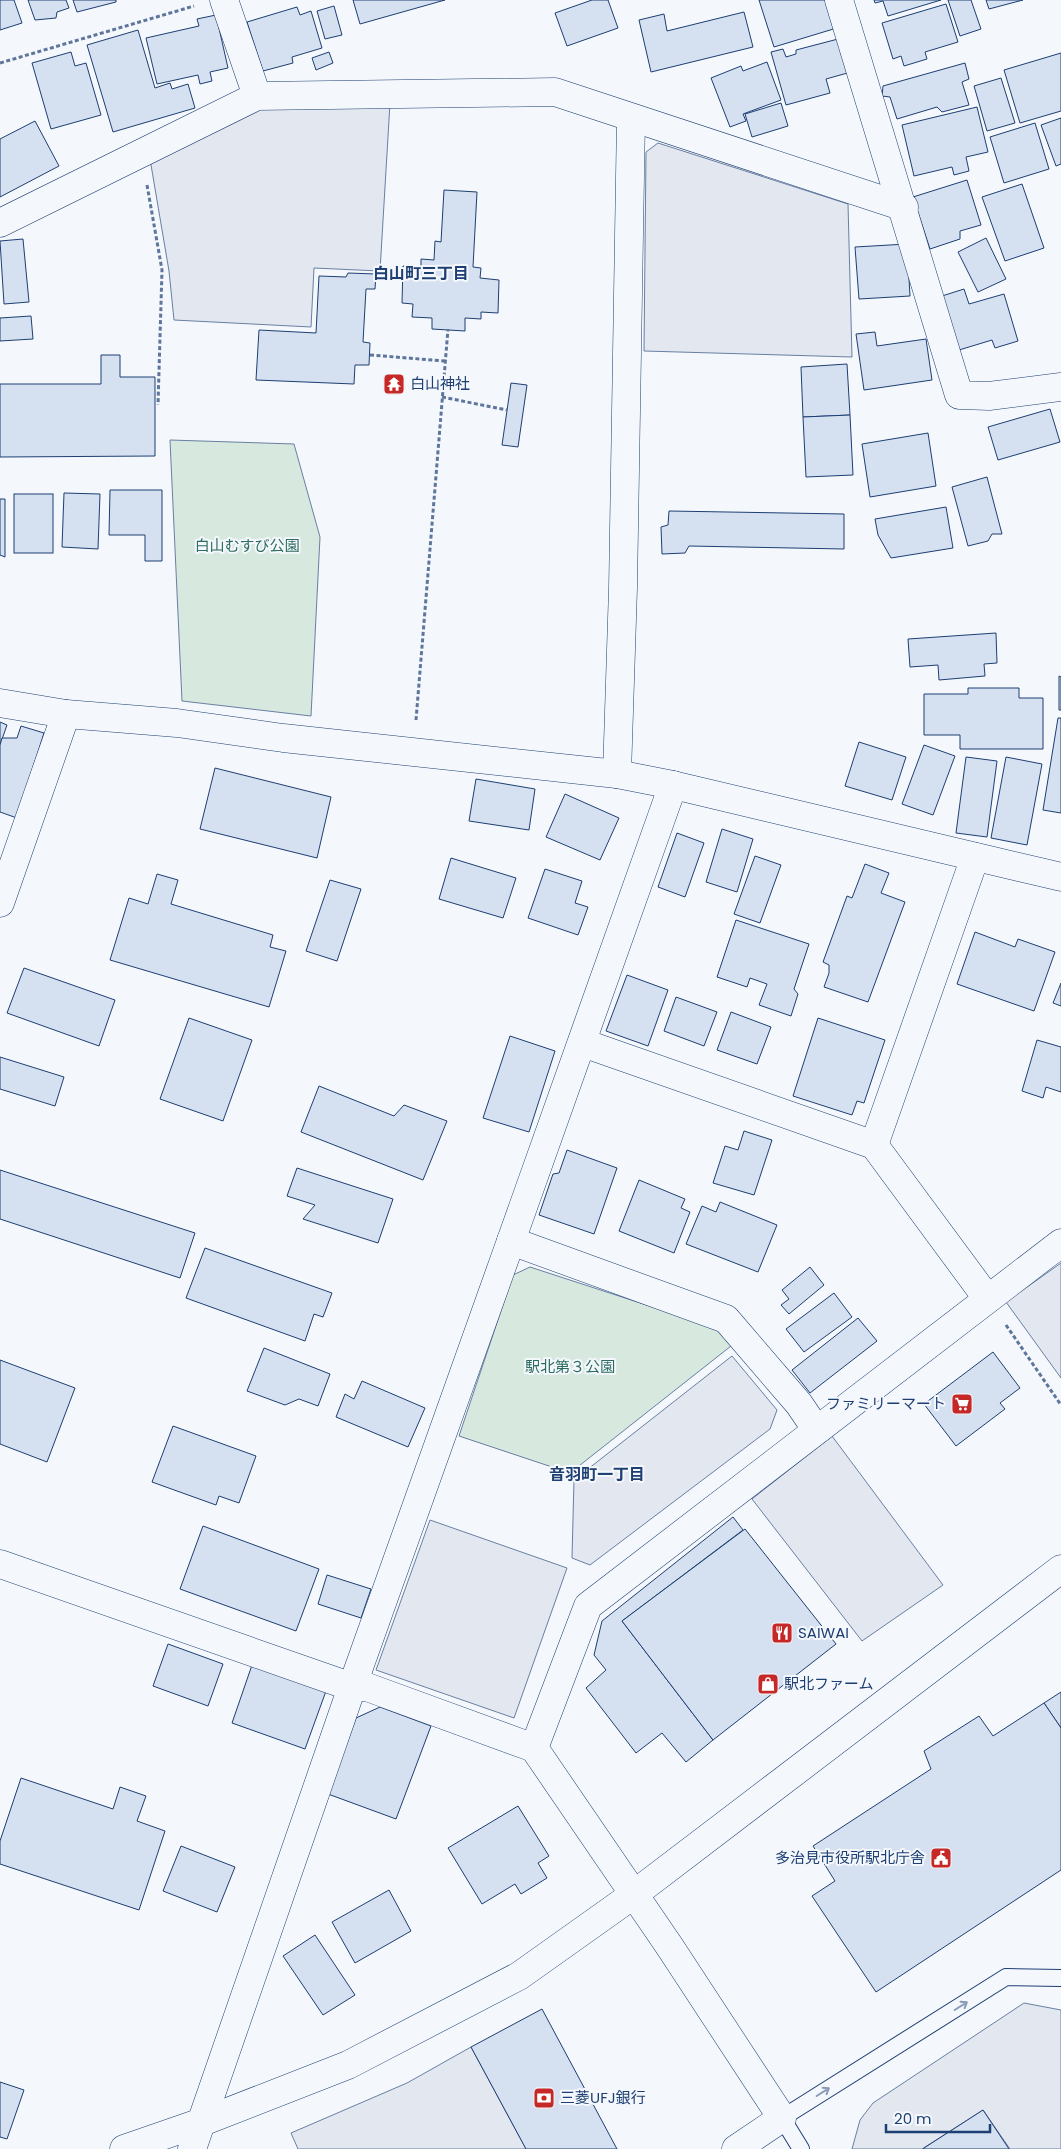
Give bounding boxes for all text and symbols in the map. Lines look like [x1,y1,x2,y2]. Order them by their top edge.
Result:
district label: 白山町三丁目 [373,262,469,285]
temple icon: 白山神社 [382,372,406,396]
place label: 白山神社 [410,373,470,394]
park label: 白山むすび公園 [194,535,300,556]
park label: 駅北第３公園 [525,1356,615,1377]
supermarket icon: ファミリーマート [950,1392,974,1416]
place label: ファミリーマート [826,1393,946,1414]
district label: 音羽町一丁目 [549,1463,645,1486]
restaurant icon: SAIWAI [770,1621,794,1645]
place label: SAIWAI [798,1622,849,1643]
shop icon: 駅北ファーム [756,1672,780,1696]
place label: 駅北ファーム [784,1673,874,1694]
public building icon: 多治見市役所駅北庁舎 [929,1846,953,1870]
place label: 多治見市役所駅北庁舎 [775,1847,925,1868]
one-way arrow [953,2000,967,2010]
bank icon: 三菱UFJ銀行 [532,2086,556,2110]
place label: 三菱UFJ銀行 [560,2087,646,2108]
one-way arrow [816,2087,830,2097]
scale bar [886,2102,990,2134]
text: 20 m [894,2108,932,2129]

